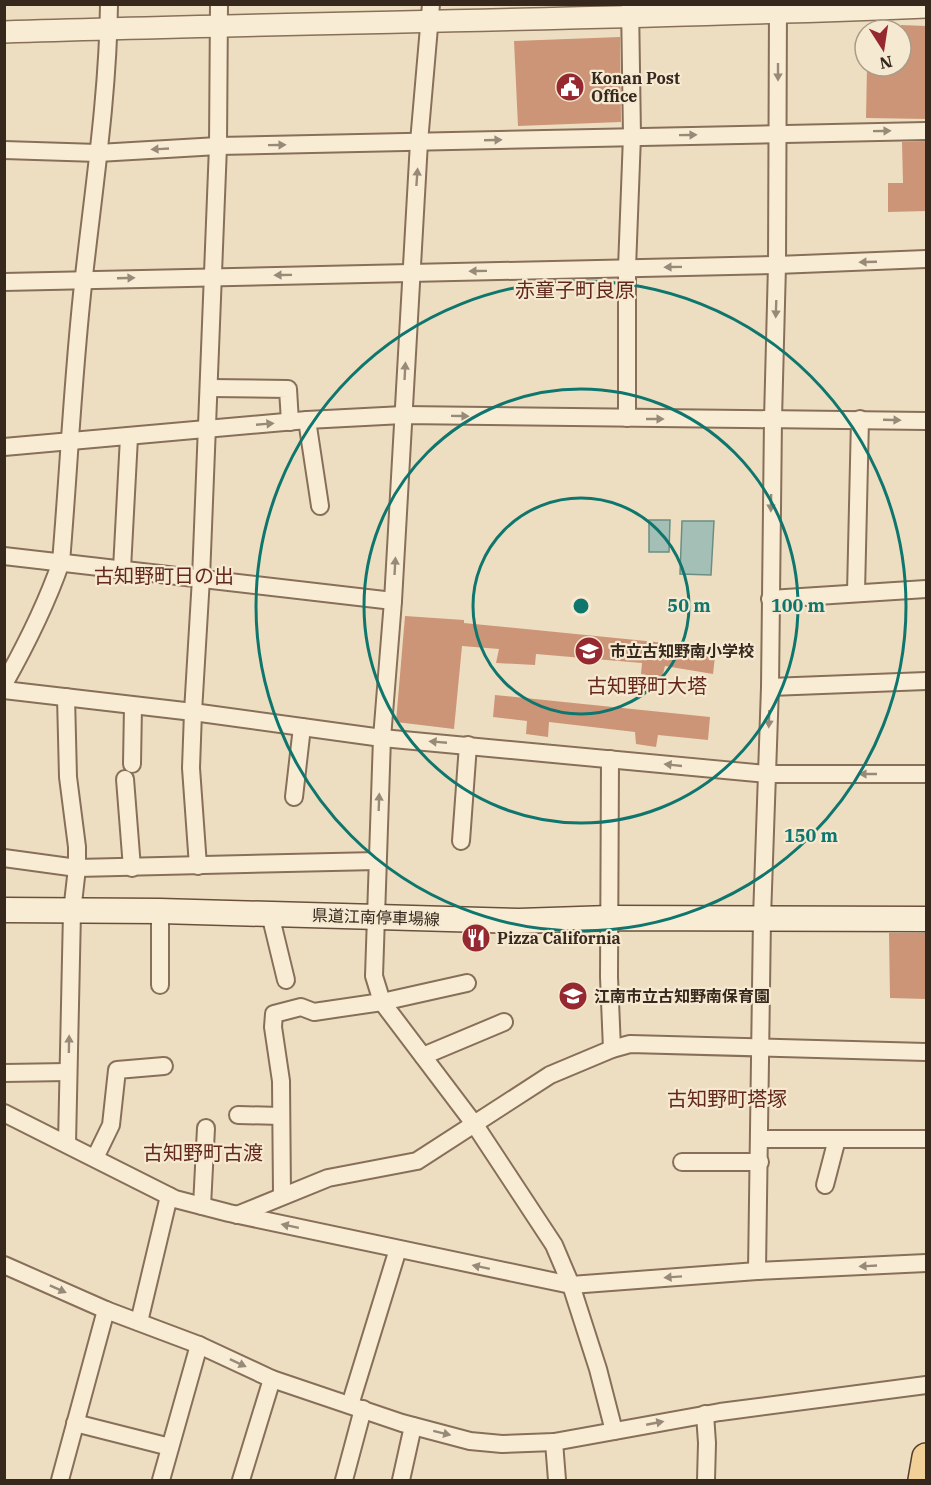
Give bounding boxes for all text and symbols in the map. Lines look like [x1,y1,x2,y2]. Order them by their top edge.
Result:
north arrow [853,18,913,78]
text: N [878,52,894,74]
one-way arrow [773,62,783,81]
place label: Konan Post Office [591,68,680,106]
public building icon: Konan Post Office [554,71,586,103]
one-way arrow [873,127,892,136]
one-way arrow [678,130,697,139]
one-way arrow [483,135,502,144]
one-way arrow [267,140,286,150]
one-way arrow [150,145,169,154]
one-way arrow [412,167,422,186]
one-way arrow [859,257,878,266]
one-way arrow [664,263,683,272]
one-way arrow [469,267,488,276]
one-way arrow [274,270,293,280]
one-way arrow [116,274,135,283]
district label: 赤童子町良原 [515,276,635,303]
one-way arrow [771,299,781,318]
one-way arrow [401,362,410,381]
one-way arrow [450,411,469,421]
one-way arrow [645,414,664,424]
one-way arrow [882,415,901,425]
one-way arrow [255,419,274,429]
one-way arrow [767,494,776,513]
one-way arrow [390,556,399,575]
district label: 古知野町日の出 [94,562,234,589]
text: 50 m [667,594,711,617]
text: 100 m [771,594,826,617]
centre of rings [571,596,591,616]
school or university icon: 市立古知野南小学校 [573,635,605,667]
place label: 市立古知野南小学校 [610,641,754,661]
district label: 古知野町大塔 [587,672,707,699]
one-way arrow [764,710,773,729]
one-way arrow [428,738,447,747]
one-way arrow [664,760,683,770]
one-way arrow [859,769,878,779]
one-way arrow [375,793,384,812]
text: 150 m [784,824,839,847]
street label: 県道江南停車場線 [312,905,440,929]
restaurant icon: Pizza California [460,922,492,954]
place label: Pizza California [497,928,621,948]
school or university icon: 江南市立古知野南保育園 [557,980,589,1012]
place label: 江南市立古知野南保育園 [594,986,770,1006]
one-way arrow [64,1034,74,1053]
district label: 古知野町塔塚 [667,1085,787,1112]
district label: 古知野町古渡 [143,1139,263,1166]
one-way arrow [281,1221,299,1231]
one-way arrow [859,1261,878,1271]
one-way arrow [471,1262,490,1271]
one-way arrow [664,1272,683,1282]
one-way arrow [49,1284,67,1294]
one-way arrow [230,1358,248,1368]
one-way arrow [646,1418,665,1427]
one-way arrow [433,1429,451,1439]

